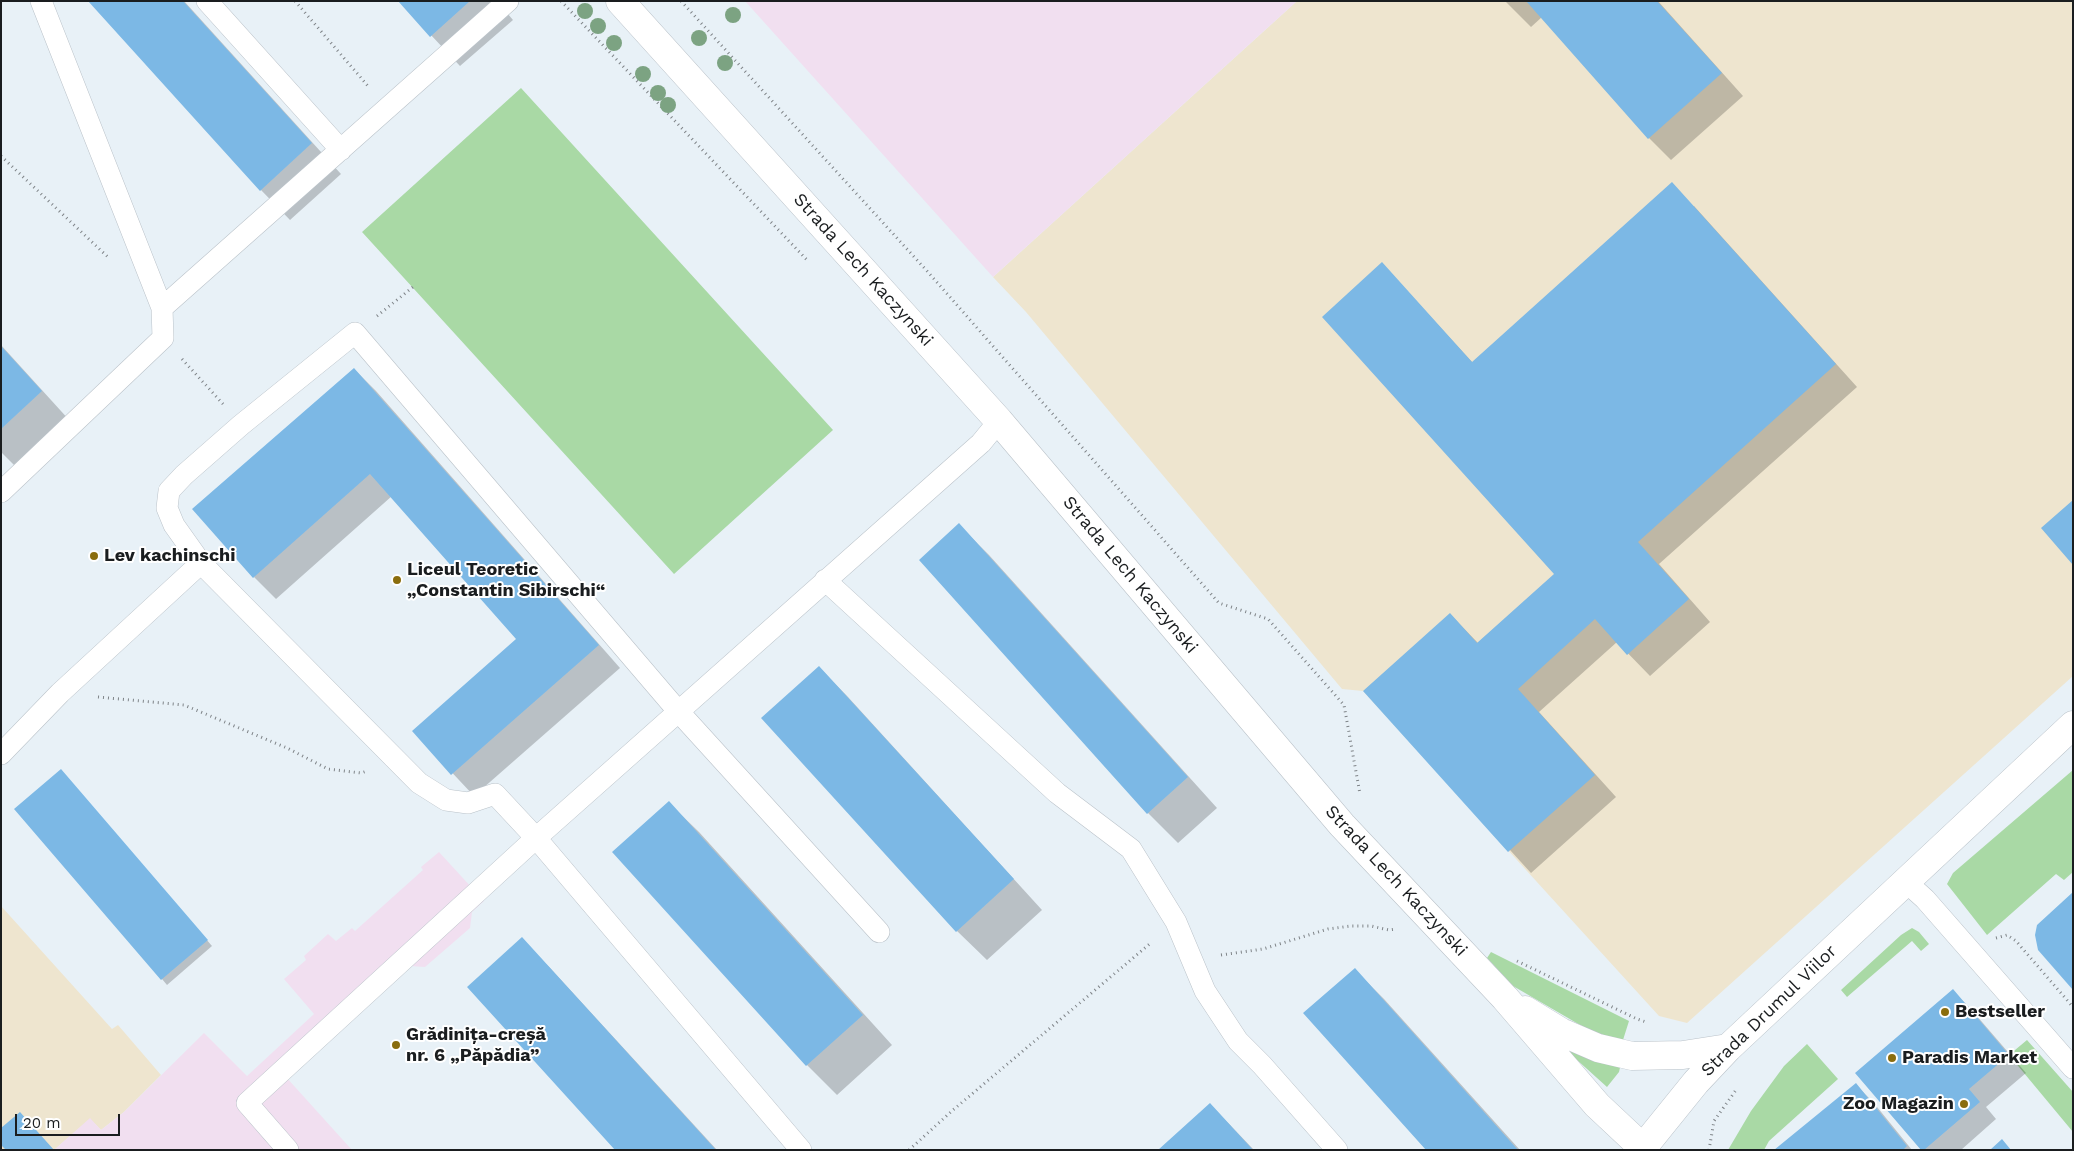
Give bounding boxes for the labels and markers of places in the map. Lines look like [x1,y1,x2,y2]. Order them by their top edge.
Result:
place label: Lev kachinschi [104,545,235,567]
marker: Lev kachinschi [88,550,100,562]
place label: Liceul Teoretic „Constantin Sibirschi“ [407,559,605,602]
marker: Liceul Teoretic „Constantin Sibirschi“ [391,574,403,586]
place label: Bestseller [1955,1001,2045,1023]
marker: Bestseller [1939,1006,1951,1018]
place label: Grădinița-creșă nr. 6 „Păpădia” [406,1024,546,1066]
marker: Grădinița-creșă nr. 6 „Păpădia” [390,1039,402,1051]
place label: Paradis Market [1902,1047,2037,1069]
marker: Paradis Market [1886,1052,1898,1064]
place label: Zoo Magazin [1843,1093,1954,1115]
marker: Zoo Magazin [1958,1098,1970,1110]

